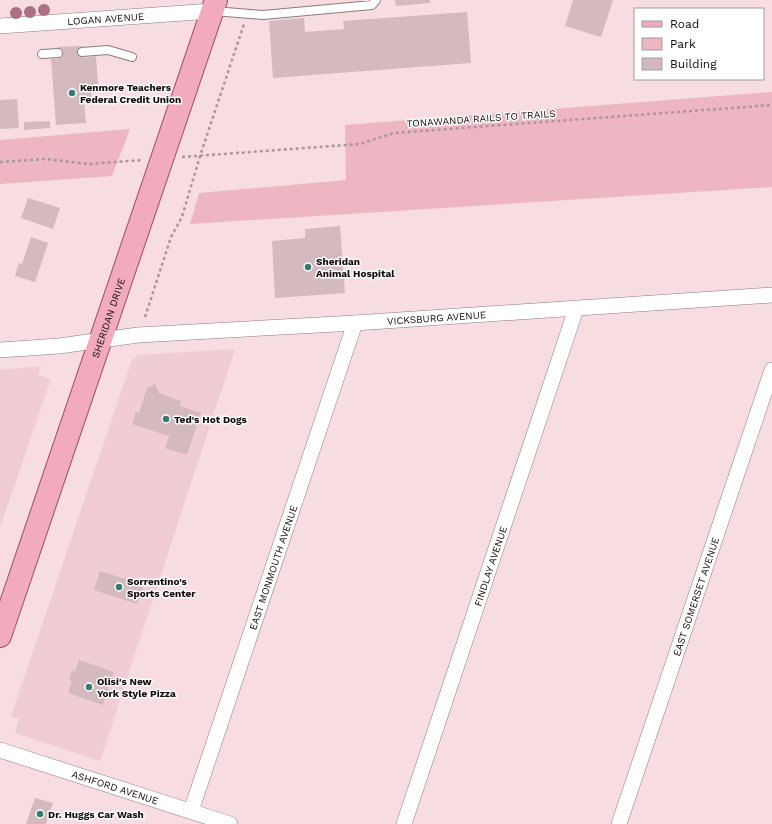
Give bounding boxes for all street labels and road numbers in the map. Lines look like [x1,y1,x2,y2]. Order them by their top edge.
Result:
street label: LOGAN AVENUE [67,11,145,27]
street label: TONAWANDA RAILS TO TRAILS [406,108,556,129]
street label: SHERIDAN DRIVE [90,277,127,359]
street label: VICKSBURG AVENUE [387,309,487,327]
street label: EAST MONMOUTH AVENUE [247,504,299,631]
street label: FINDLAY AVENUE [472,525,509,608]
street label: EAST SOMERSET AVENUE [671,536,721,658]
street label: ASHFORD AVENUE [70,768,160,807]

